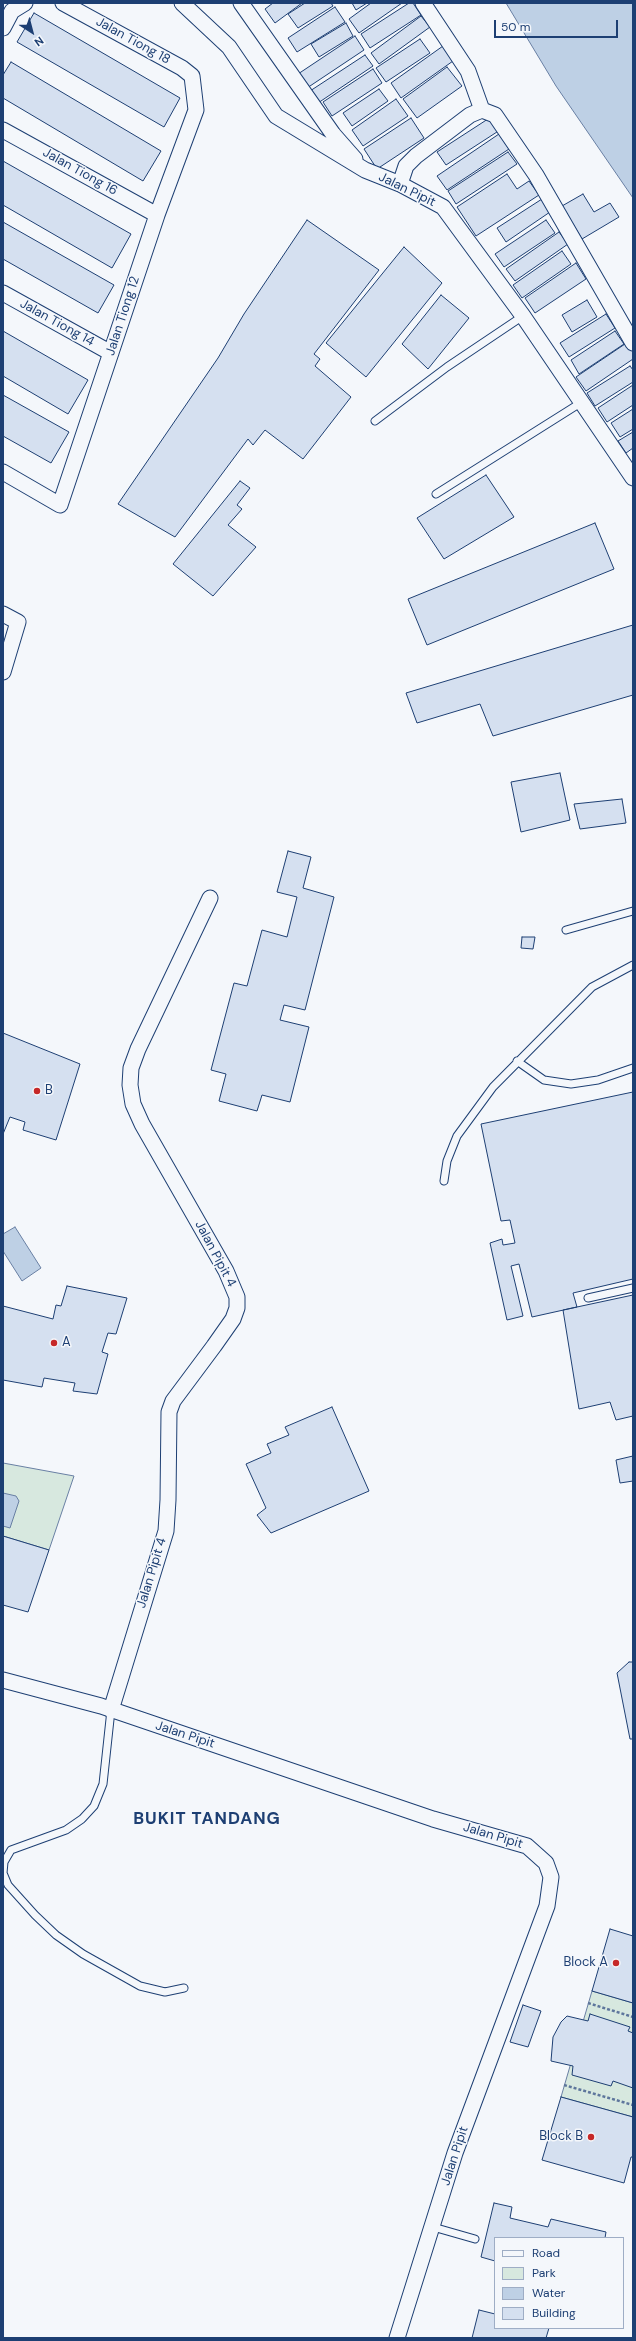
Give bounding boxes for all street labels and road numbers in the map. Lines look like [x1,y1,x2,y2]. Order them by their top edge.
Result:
street label: Jalan Tiong 18 [93,14,173,68]
street label: Jalan Tiong 16 [40,145,120,199]
street label: Jalan Pipit [376,170,438,210]
street label: Jalan Tiong 12 [103,274,143,358]
street label: Jalan Tiong 14 [17,296,97,350]
street label: Jalan Pipit 4 [191,1218,239,1290]
street label: Jalan Pipit 4 [134,1536,170,1610]
street label: Jalan Pipit [153,1718,217,1752]
street label: Jalan Pipit [461,1820,525,1852]
street label: Jalan Pipit [438,2124,472,2188]

